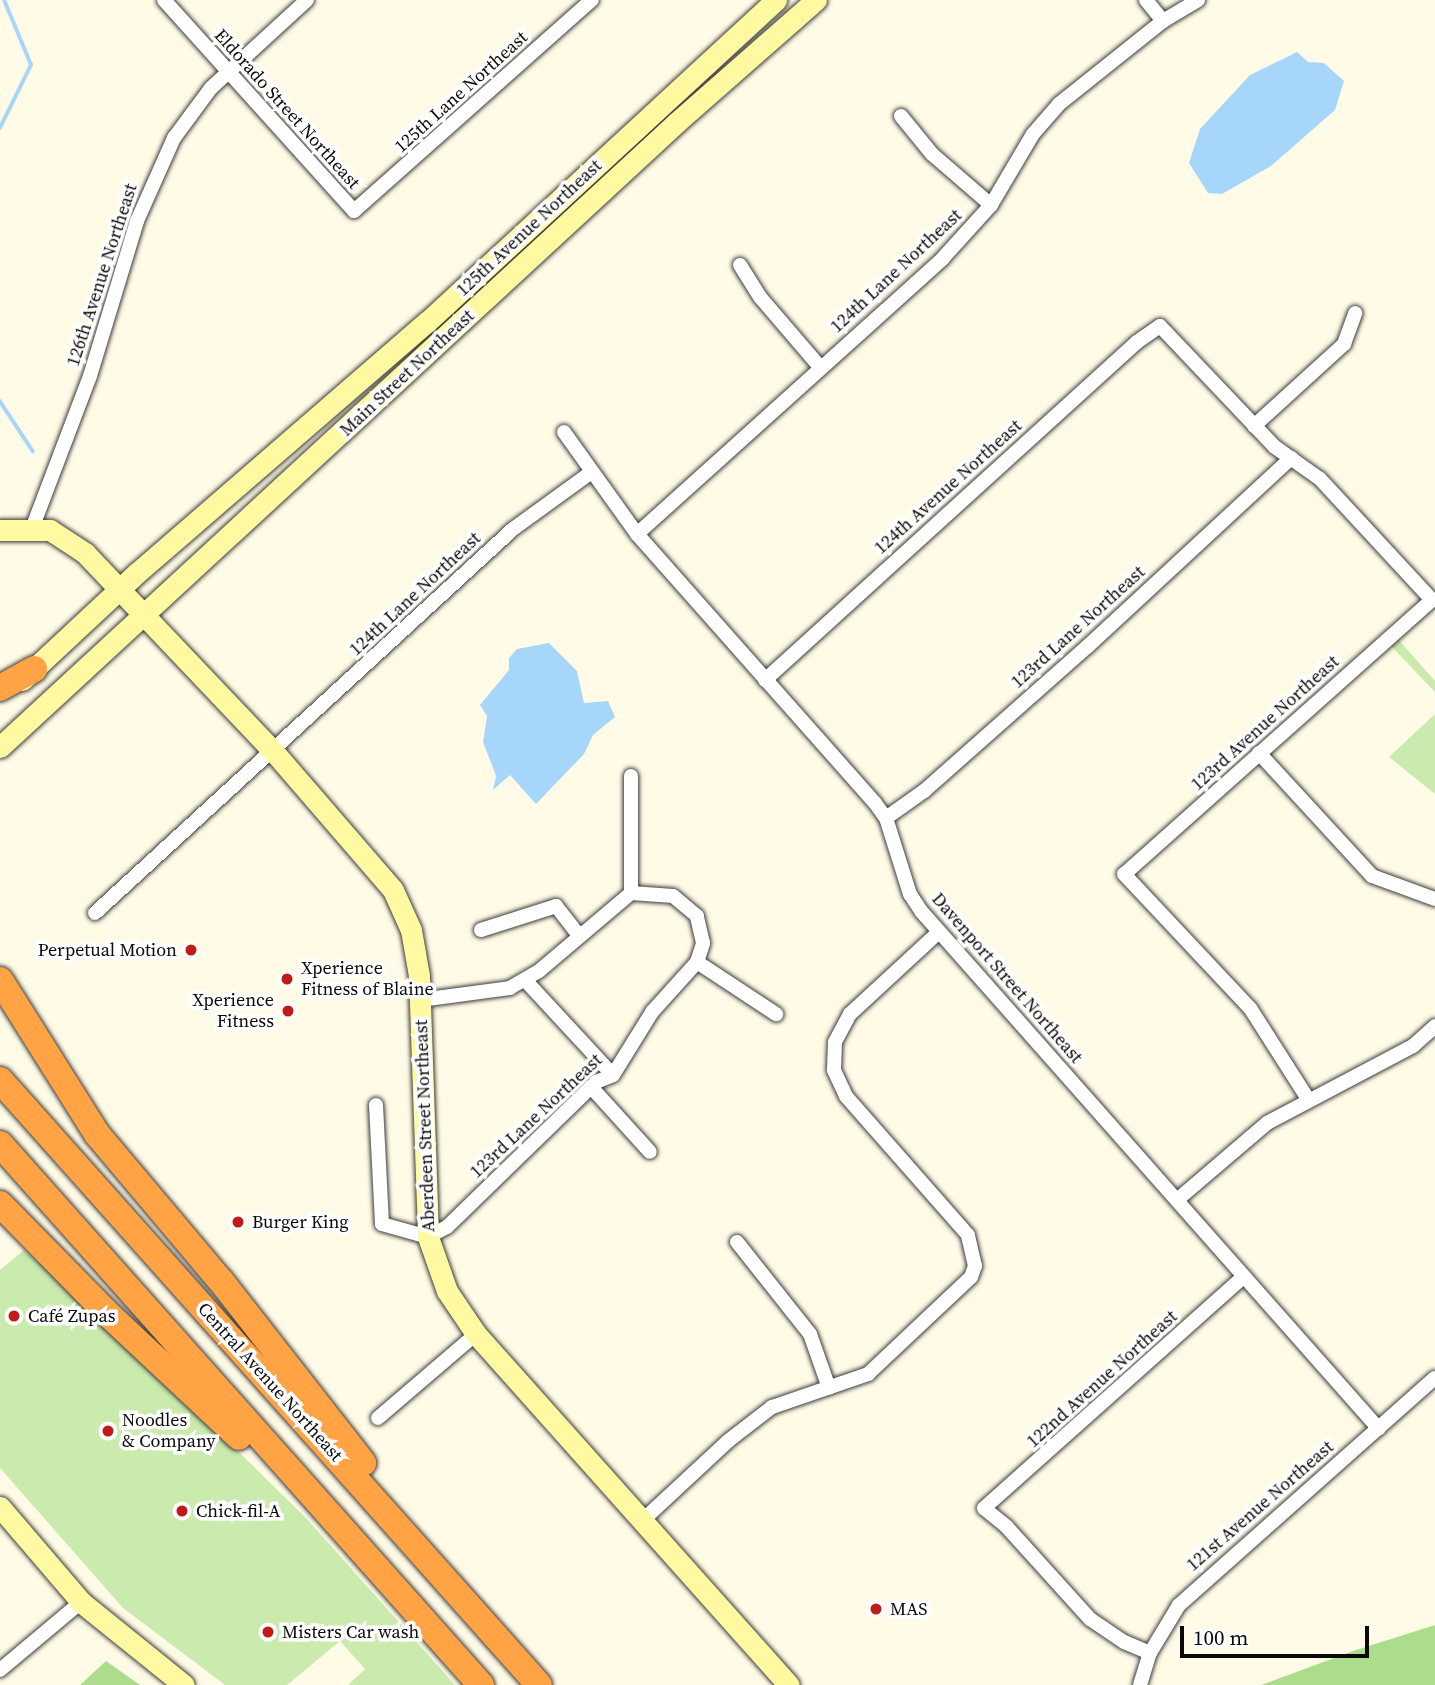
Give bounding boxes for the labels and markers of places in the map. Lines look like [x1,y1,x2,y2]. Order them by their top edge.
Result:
place label: Perpetual Motion [38,939,177,961]
marker: Perpetual Motion [183,942,199,958]
place label: Xperience Fitness of Blaine [301,958,434,1000]
marker: Xperience Fitness of Blaine [279,971,295,987]
place label: Xperience Fitness [192,990,274,1032]
marker: Xperience Fitness [280,1003,296,1019]
place label: Burger King [252,1211,349,1233]
marker: Burger King [230,1214,246,1230]
place label: Café Zupas [28,1305,116,1327]
marker: Café Zupas [6,1308,22,1324]
place label: Noodles & Company [122,1410,215,1452]
marker: Noodles & Company [100,1423,116,1439]
place label: Chick-fil-A [196,1500,280,1522]
marker: Chick-fil-A [174,1503,190,1519]
place label: MAS [890,1598,927,1620]
marker: MAS [868,1601,884,1617]
place label: Misters Car wash [282,1621,419,1643]
marker: Misters Car wash [260,1624,276,1640]

